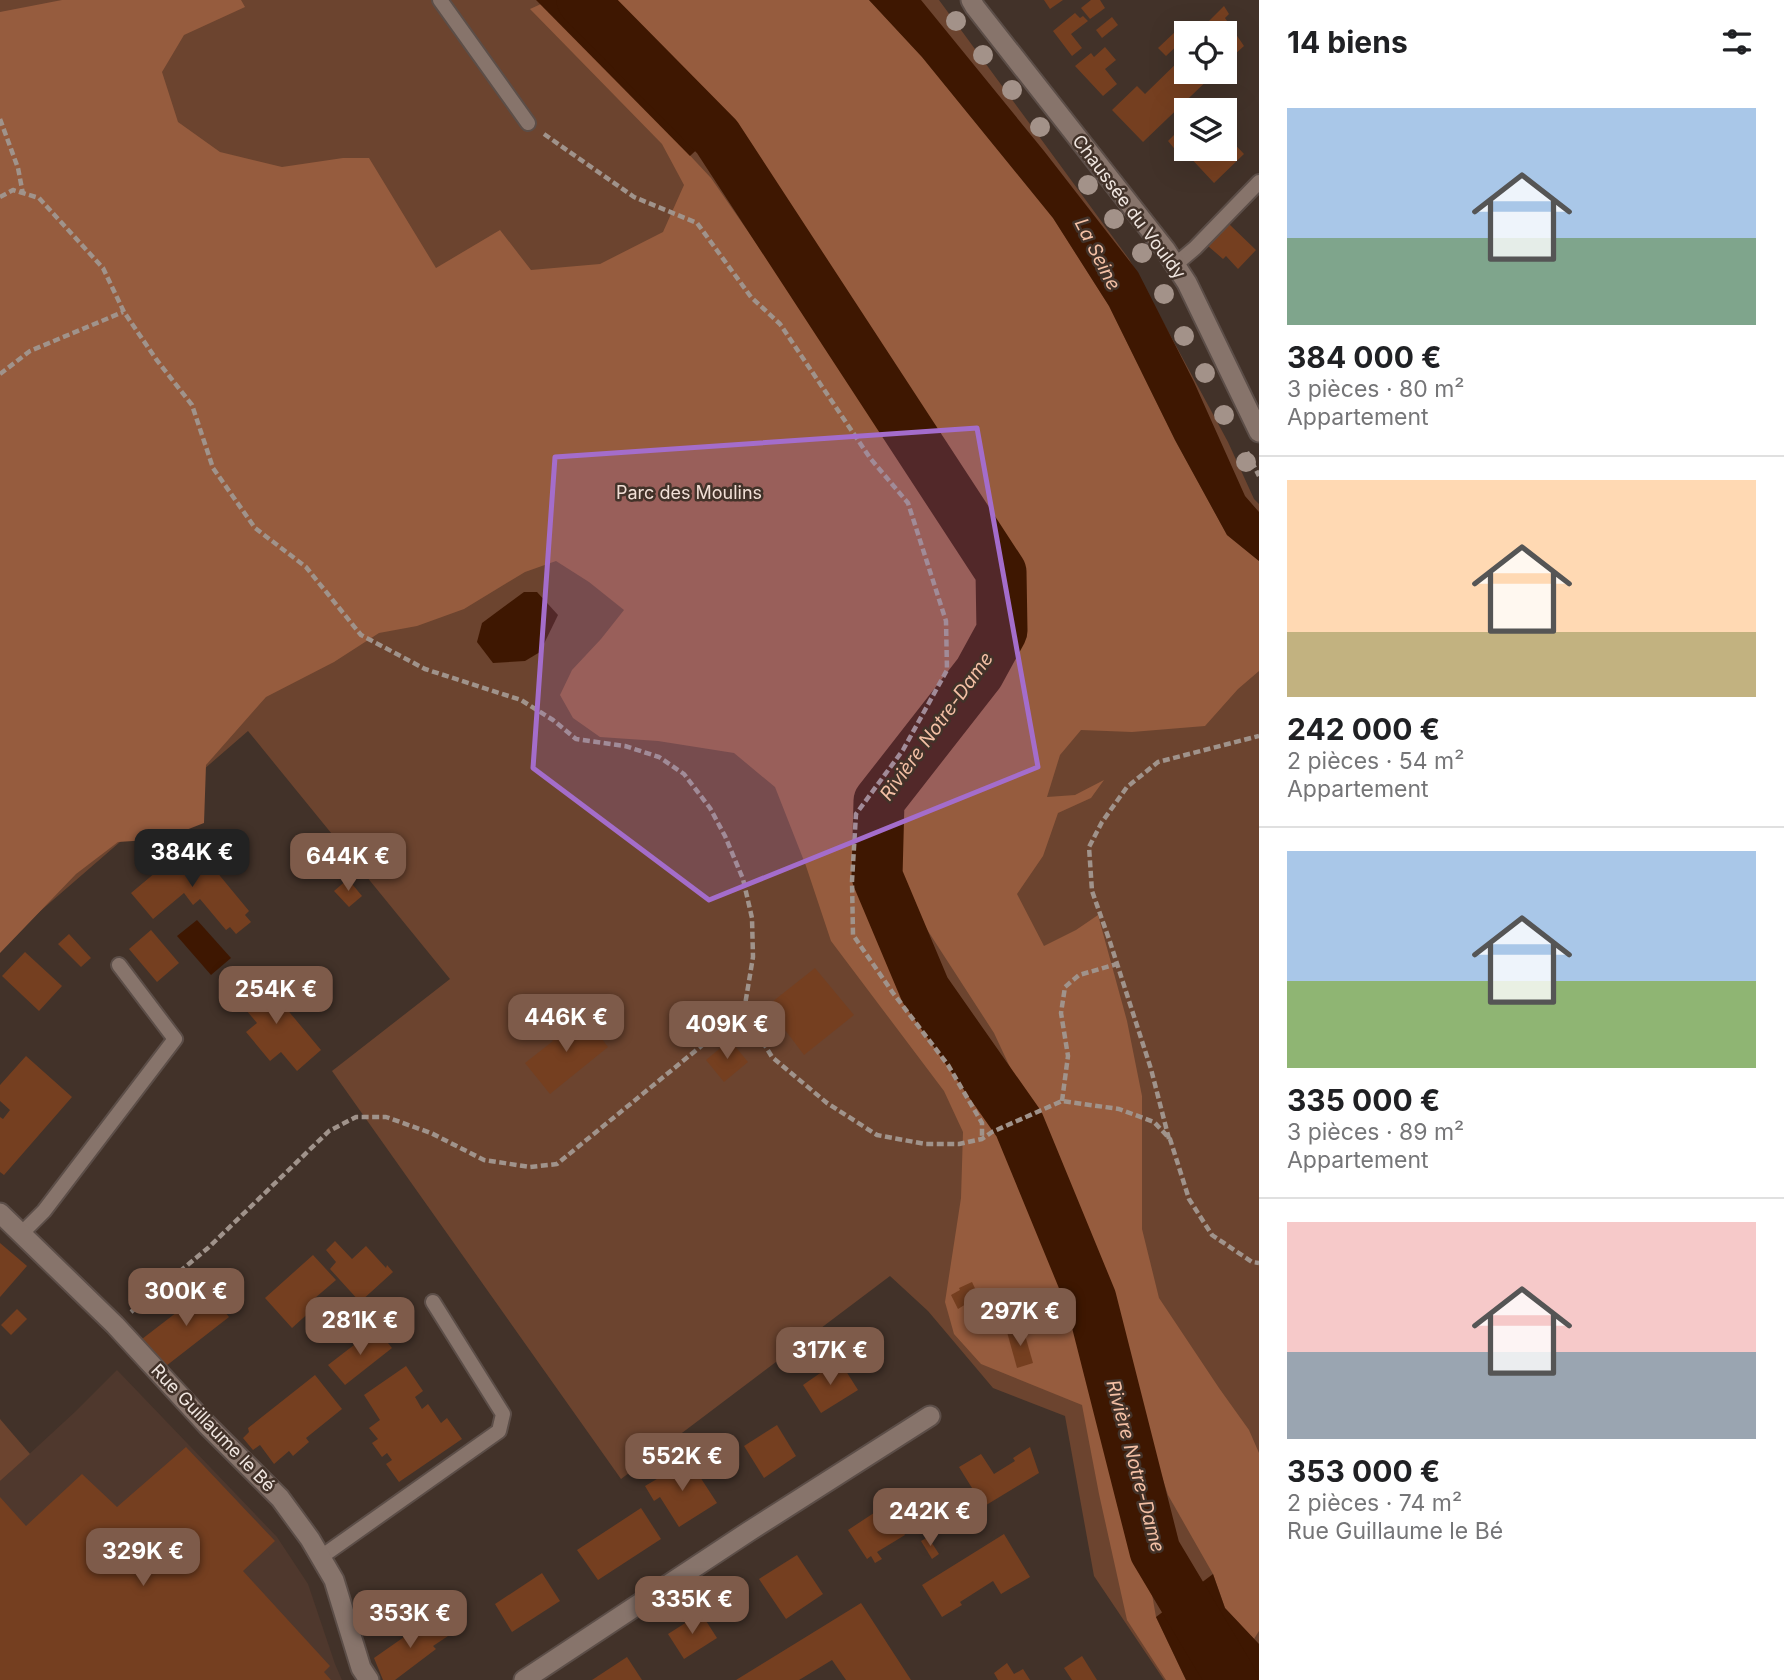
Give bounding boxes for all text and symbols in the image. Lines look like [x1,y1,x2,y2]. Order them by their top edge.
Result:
map controls [1174,21,1237,161]
button: locate [1174,21,1237,84]
icon: filters [1718,23,1756,61]
text: 14 biens [1287,24,1408,60]
button: layers [1174,98,1237,161]
street label: Chaussée du Vouldy [1068,131,1190,283]
icon: home [1459,154,1585,280]
water label: La Seine [1070,214,1125,294]
text: 384 000 € [1287,339,1442,375]
text: 3 pièces · 80 m² [1287,375,1465,403]
text: Appartement [1287,403,1429,431]
park label: Parc des Moulins [616,482,762,503]
icon: home [1459,526,1585,652]
water label: Rivière Notre-Dame [875,648,998,805]
text: 242 000 € [1287,711,1440,747]
text: 2 pièces · 54 m² [1287,747,1464,775]
text: Appartement [1287,775,1429,803]
pin: 384K € [135,830,249,889]
pin: 644K € [291,834,405,893]
text: 384K € [150,838,234,866]
text: 644K € [306,842,390,870]
icon: home [1459,897,1585,1023]
pin: 254K € [219,967,333,1026]
text: 254K € [235,975,317,1003]
pin: 446K € [509,995,623,1054]
pin: 409K € [670,1002,784,1061]
text: 446K € [524,1003,608,1031]
text: 409K € [685,1010,769,1038]
text: 335 000 € [1287,1082,1440,1118]
text: 3 pièces · 89 m² [1287,1118,1464,1146]
text: Appartement [1287,1146,1429,1174]
pin: 300K € [129,1268,243,1328]
icon: home [1459,1268,1585,1394]
text: 300K € [144,1277,228,1305]
pin: 297K € [963,1288,1077,1348]
text: 297K € [980,1297,1060,1325]
pin: 281K € [303,1298,417,1357]
text: 281K € [321,1306,399,1334]
pin: 317K € [773,1328,887,1387]
text: 317K € [792,1336,868,1364]
street label: Rue Guillaume le Bé [147,1360,280,1496]
water label: Rivière Notre-Dame [1101,1377,1170,1555]
pin: 552K € [625,1434,739,1493]
text: 552K € [641,1442,723,1470]
text: 353 000 € [1287,1453,1440,1489]
pin: 242K € [873,1488,987,1548]
text: 2 pièces · 74 m² [1287,1489,1462,1517]
text: 242K € [889,1497,971,1525]
text: Rue Guillaume le Bé [1287,1517,1503,1545]
pin: 329K € [86,1528,200,1588]
text: 329K € [102,1537,184,1565]
pin: 335K € [635,1576,749,1636]
text: 335K € [651,1585,733,1613]
pin: 353K € [353,1590,467,1650]
text: 353K € [369,1599,451,1627]

